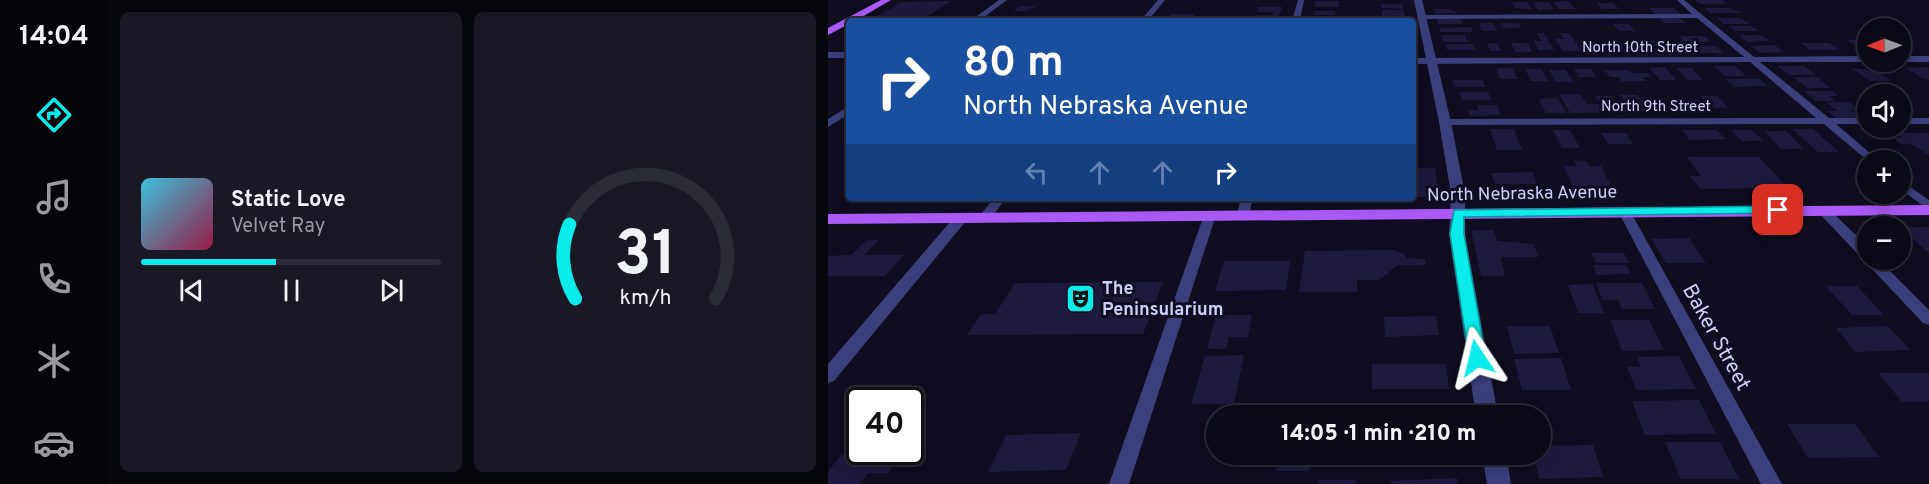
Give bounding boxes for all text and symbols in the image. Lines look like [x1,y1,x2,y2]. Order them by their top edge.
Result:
north arrow [1857,18,1911,72]
map controls [1857,18,1911,270]
text: 14:04 [19,20,89,54]
text: 80 m [963,38,1064,91]
street label: North 10th Street [1582,39,1698,58]
icon: right [864,42,942,120]
button: sound [1857,84,1911,138]
text: North Nebraska Avenue [963,90,1248,124]
icon: directions [33,94,75,136]
street label: North 9th Street [1601,98,1711,117]
button: + [1857,150,1911,204]
icon: left [1020,156,1053,189]
icon: ahead [1083,156,1116,189]
icon: ahead [1146,156,1179,189]
icon: right [1209,156,1242,189]
icon: music [33,176,75,218]
street label: North Nebraska Avenue [1427,181,1617,208]
pin [1752,184,1803,235]
text: Static Love [231,187,345,214]
icon: arrive [1761,193,1794,226]
text: Velvet Ray [231,214,325,240]
button: − [1857,216,1911,270]
text: 31 [614,218,676,297]
icon: phone [33,258,75,300]
icon: previous [175,274,208,307]
icon: pause [275,274,308,307]
icon: next [375,274,408,307]
place label: The Peninsularium [1102,278,1223,322]
street label: Baker Street [1675,280,1756,396]
theatre icon: The Peninsularium [1065,282,1097,314]
text: km/h [619,285,671,312]
position arrow [1445,326,1509,390]
icon: climate [33,340,75,382]
speed limit sign: 40 [846,387,924,465]
text: 14:05 · 1 min · 210 m [1281,421,1476,448]
icon: car [33,422,75,464]

